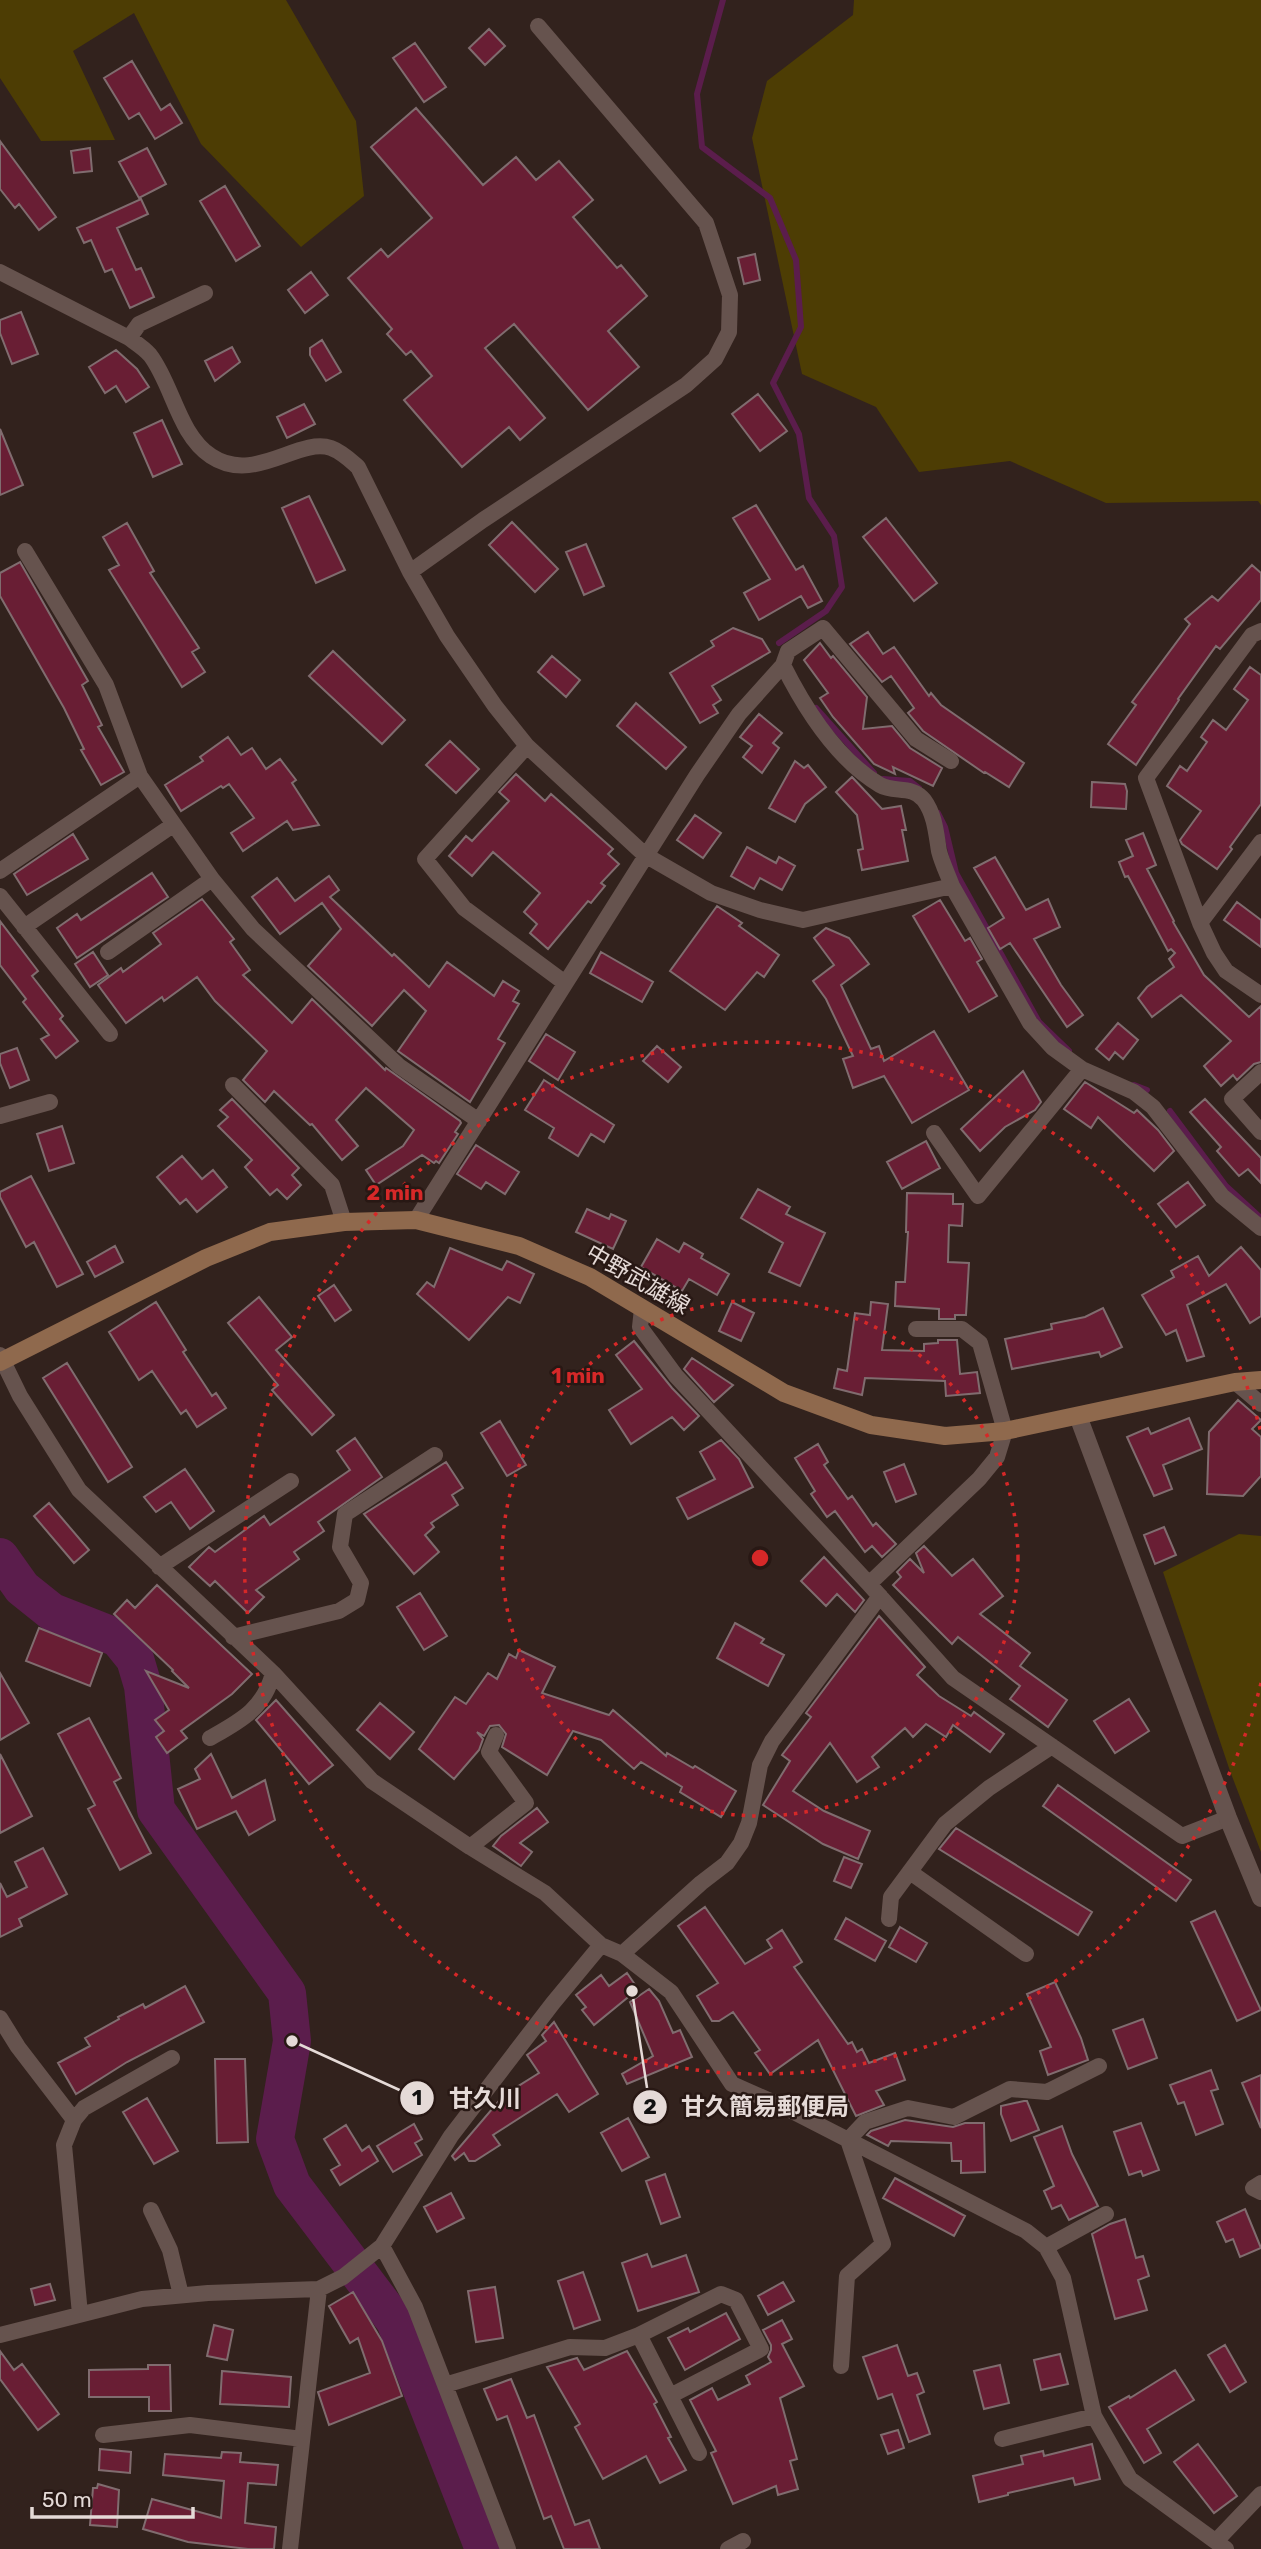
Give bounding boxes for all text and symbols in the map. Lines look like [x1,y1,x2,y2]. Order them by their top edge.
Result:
text: 2 min [367,1180,423,1205]
street label: 中野武雄線 [581,1238,695,1320]
text: 1 min [551,1363,605,1388]
centre of rings [748,1546,772,1570]
callout: 甘久川 [400,2076,535,2121]
callout: 甘久簡易郵便局 [632,2084,863,2129]
text: 1 [412,2085,422,2110]
text: 甘久川 [449,2085,521,2113]
text: 甘久簡易郵便局 [681,2093,849,2121]
text: 2 [643,2094,657,2119]
scale bar [32,2476,192,2520]
text: 50 m [42,2487,92,2512]

